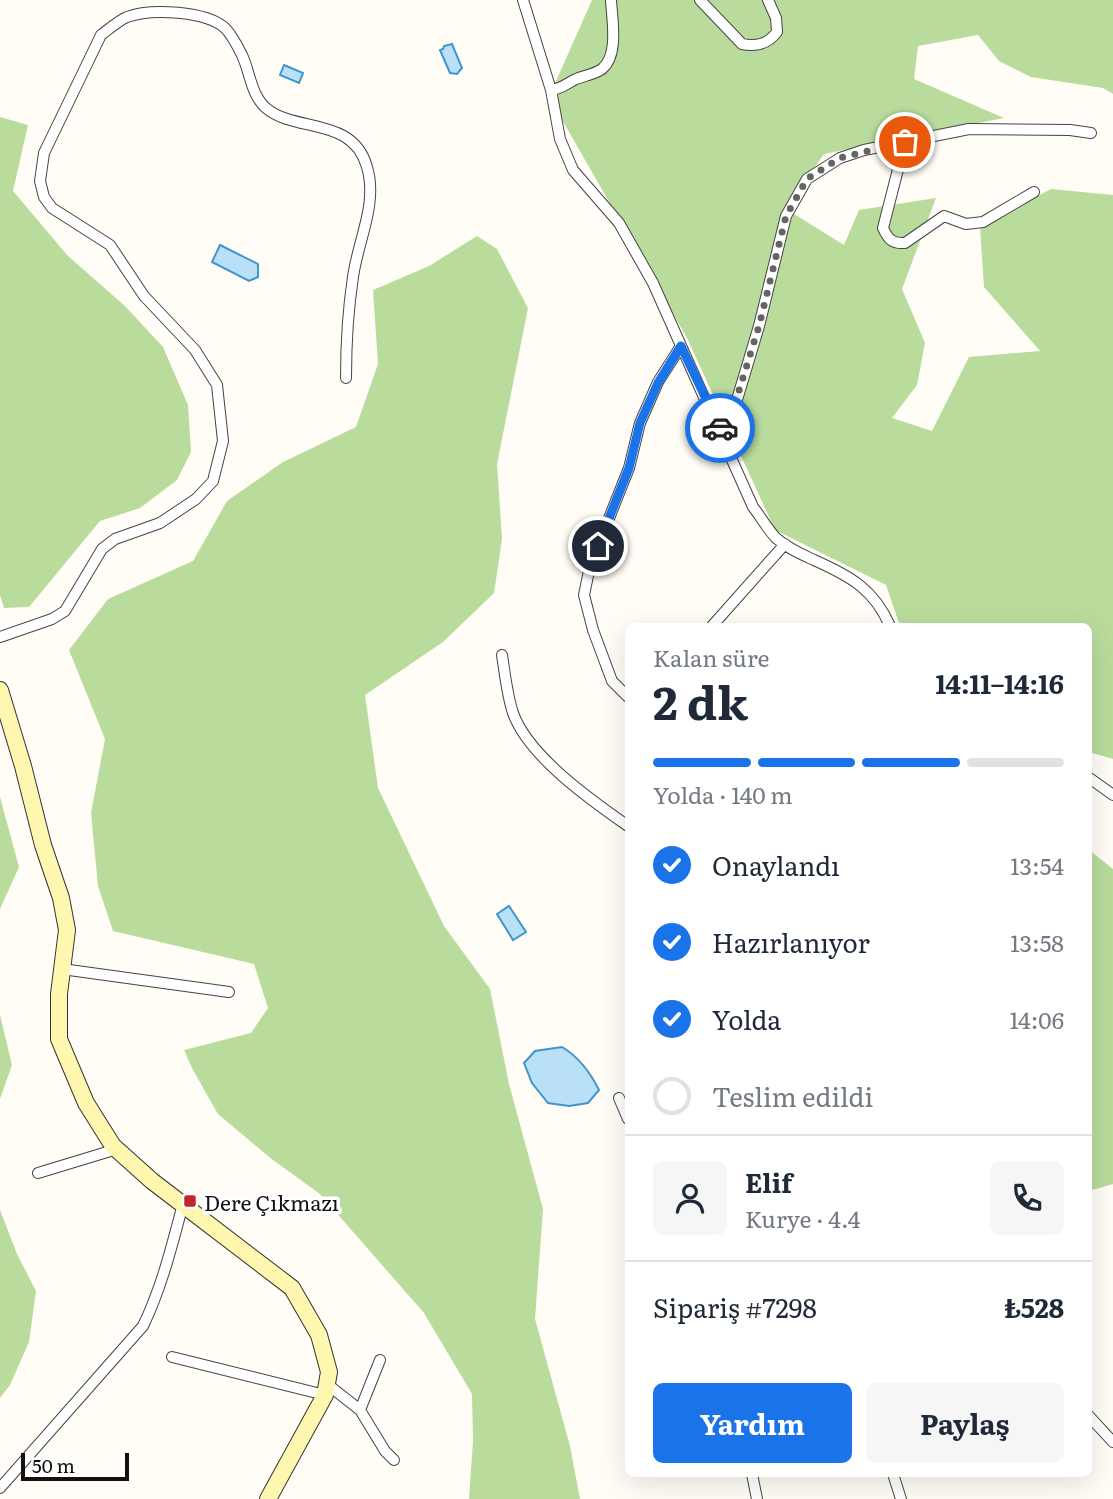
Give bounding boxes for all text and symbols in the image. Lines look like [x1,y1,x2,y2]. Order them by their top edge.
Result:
pin [875,112,935,172]
icon: bag [886,123,924,161]
courier [685,393,755,463]
icon: car [701,409,739,447]
pin [568,516,628,576]
icon: home [579,527,617,565]
text: Kalan süre [653,640,770,674]
text: 14:11–14:16 [935,663,1064,702]
text: 2 dk [653,666,748,734]
text: Yolda · 140 m [653,777,793,811]
text: Onaylandı [712,845,840,884]
icon: check [653,846,691,884]
text: 13:54 [1010,848,1064,882]
text: Hazırlanıyor [712,922,870,961]
icon: check [653,923,691,961]
text: 13:58 [1010,925,1064,959]
text: Yolda [712,999,781,1038]
icon: check [653,1000,691,1038]
text: 14:06 [1010,1002,1064,1036]
text: Teslim edildi [712,1076,873,1115]
button: person [653,1161,727,1235]
button: phone [990,1161,1064,1235]
text: Elif [745,1162,792,1201]
place label: Dere Çıkmazı [204,1186,339,1217]
marker: Dere Çıkmazı [182,1193,198,1209]
text: Kurye · 4.4 [745,1201,860,1235]
text: Sipariş #7298 [653,1287,817,1326]
text: ₺528 [1004,1287,1064,1326]
button: Yardım [653,1383,852,1463]
button: Paylaş [866,1383,1064,1463]
scale bar [21,1450,130,1482]
text: 50 m [32,1451,75,1479]

